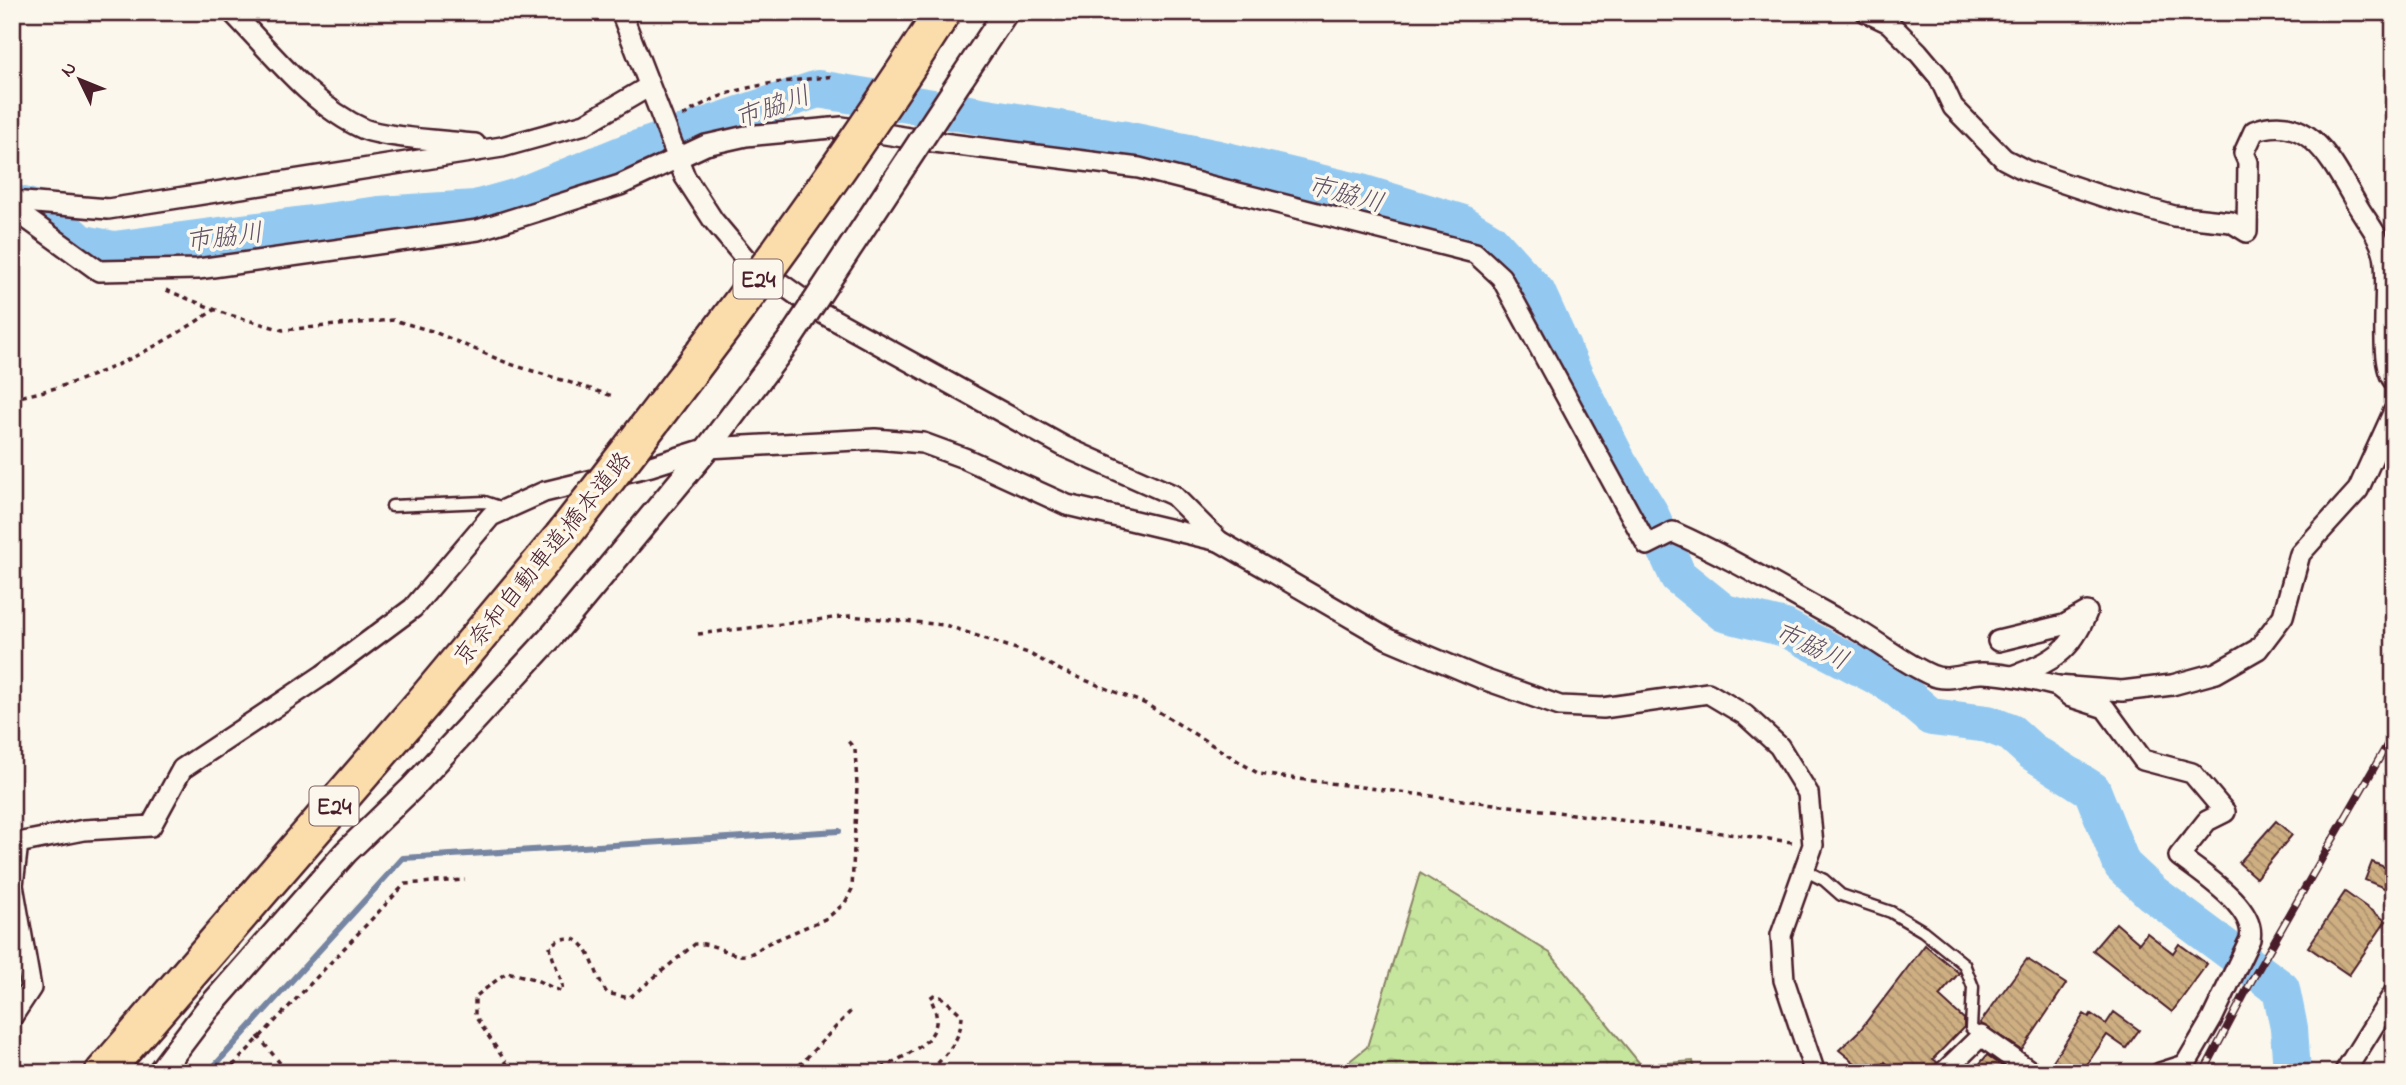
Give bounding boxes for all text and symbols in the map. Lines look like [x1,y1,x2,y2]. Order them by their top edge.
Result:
north arrow [46,46,116,116]
text: N [55,56,84,84]
water label: 市脇川 [730,78,816,140]
water label: 市脇川 [1303,167,1388,224]
water label: 市脇川 [183,215,265,263]
road number: E24 [734,260,782,298]
street label: 京奈和自動車道;橋本道路 [446,445,642,674]
water label: 市脇川 [1767,614,1854,681]
road number: E24 [310,786,358,826]

